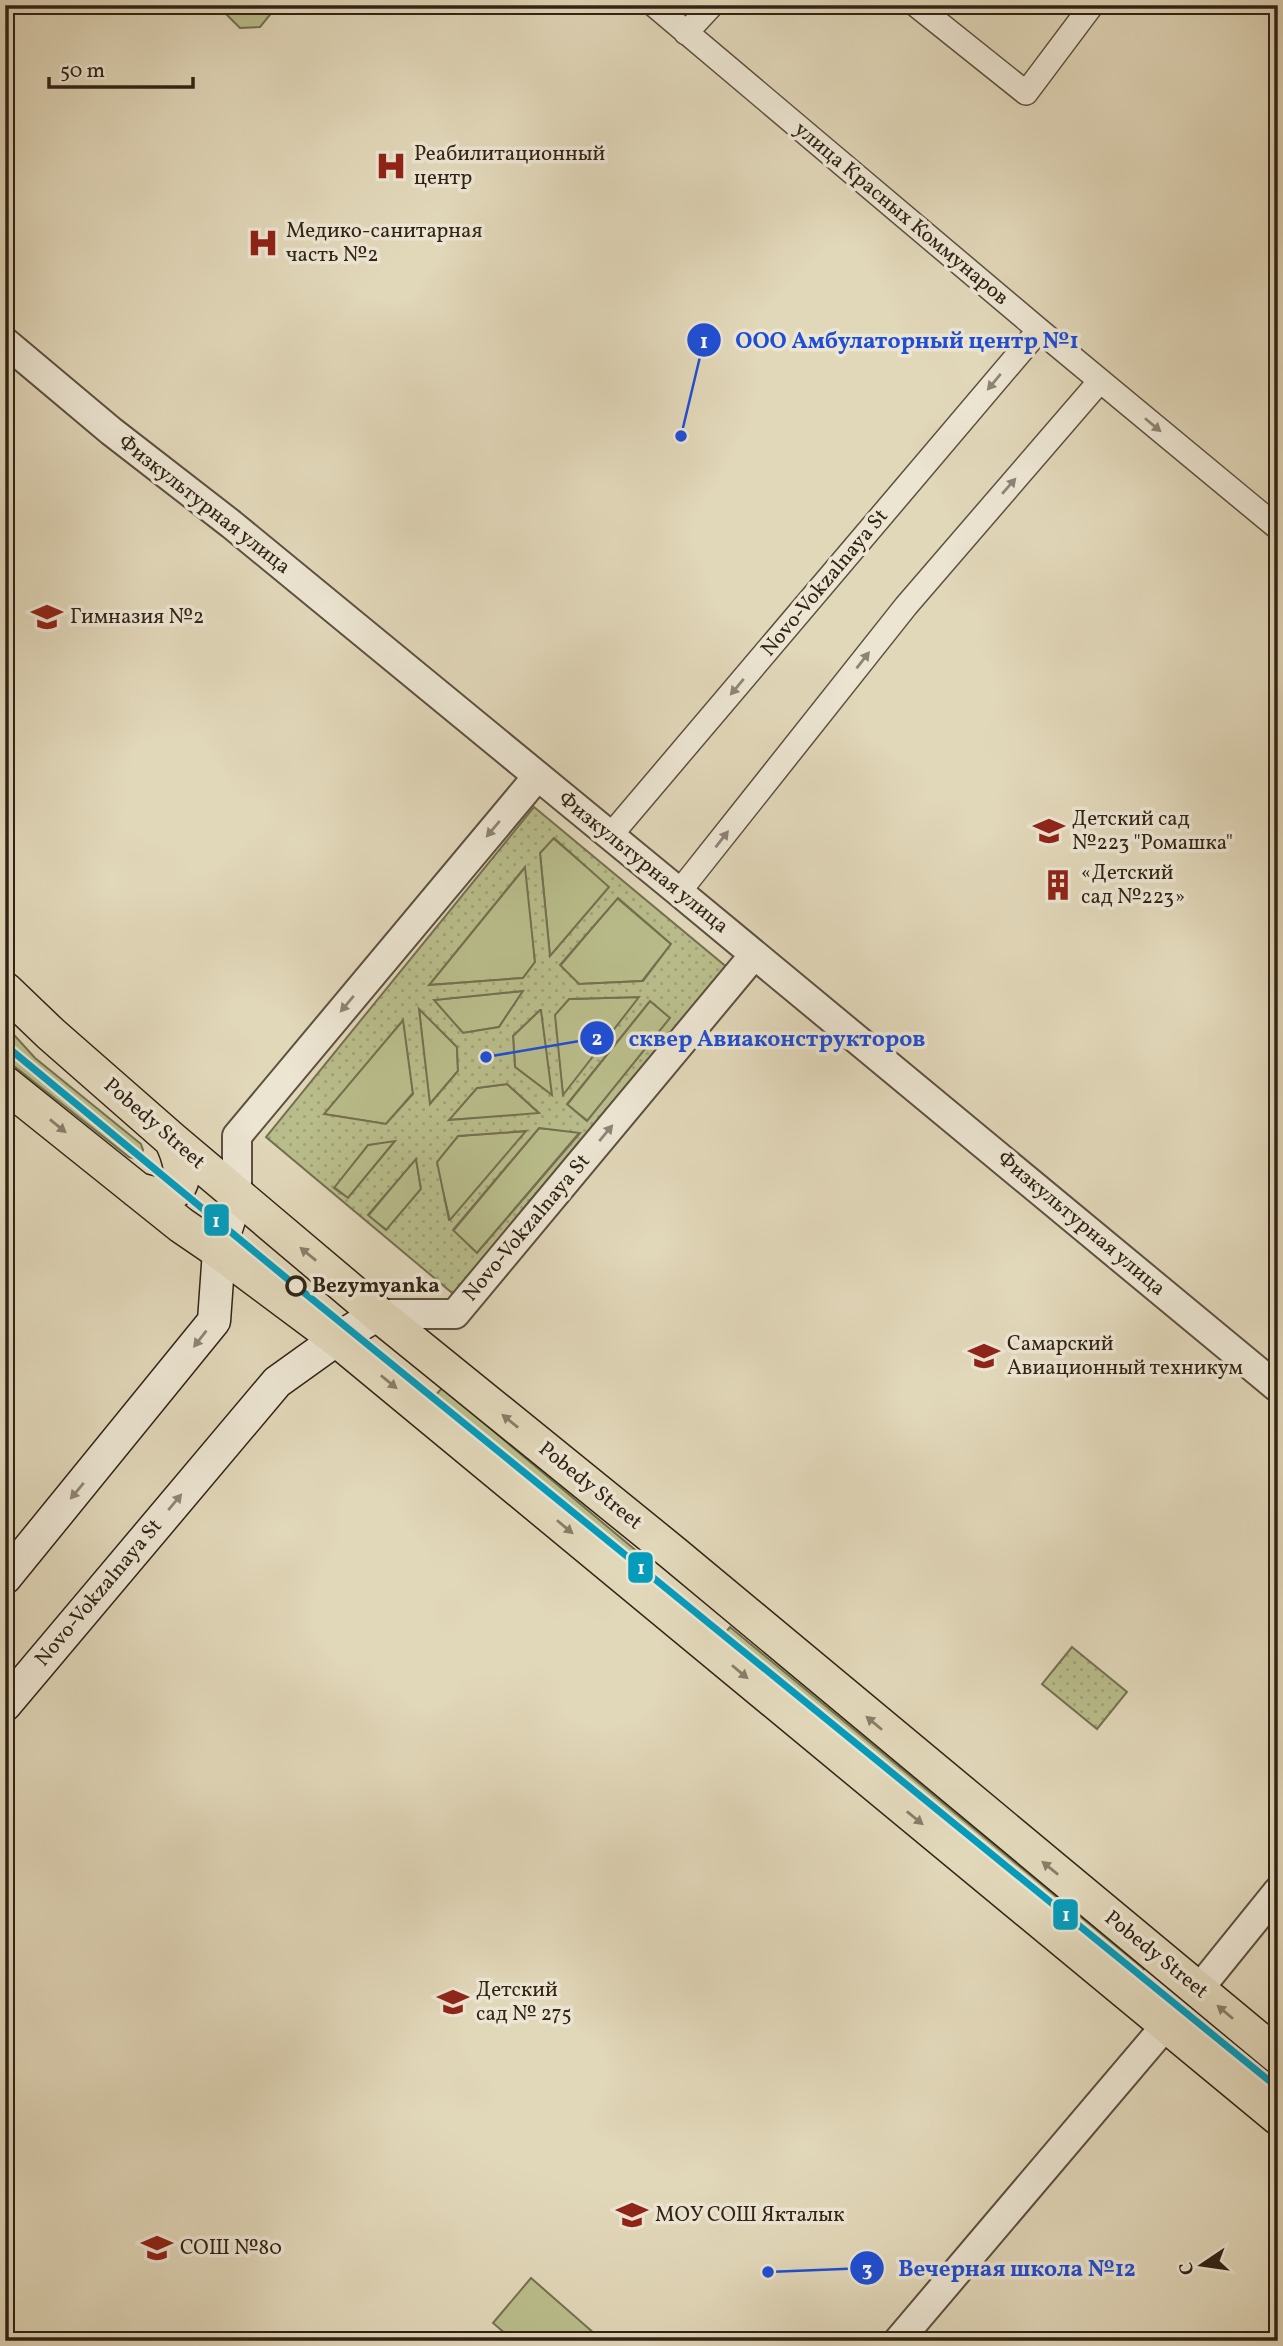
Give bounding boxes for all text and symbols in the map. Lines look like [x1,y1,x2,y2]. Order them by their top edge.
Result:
scale bar [49,46,192,90]
text: 50 m [60,57,105,86]
street label: улица Красных Коммунаров [788,115,1014,313]
place label: Реабилитационный центр [414,140,606,193]
hospital icon: Реабилитационный центр [374,149,408,183]
place label: Медико-санитарная часть №2 [286,217,483,270]
hospital icon: Медико-санитарная часть №2 [246,226,280,260]
callout: ООО Амбулаторный центр №1 [686,318,1093,362]
text: ООО Амбулаторный центр №1 [735,326,1079,358]
text: 1 [700,328,708,357]
one-way arrow [987,373,1002,391]
one-way arrow [1144,417,1161,432]
street label: Физкультурная улица [112,428,296,582]
one-way arrow [1001,478,1016,495]
street label: Novo-Vokzalnaya St [755,503,895,663]
school or university icon: Гимназия №2 [30,600,64,634]
place label: Гимназия №2 [70,603,204,632]
one-way arrow [855,652,870,669]
one-way arrow [729,678,745,696]
street label: Физкультурная улица [552,785,734,941]
place label: Детский сад №223 "Ромашка" [1072,805,1233,858]
school or university icon: Детский сад №223 "Ромашка" [1032,814,1066,848]
one-way arrow [486,821,501,838]
one-way arrow [714,830,729,848]
place label: «Детский сад №223» [1081,859,1185,912]
building icon: «Детский сад №223» [1041,868,1075,902]
one-way arrow [340,995,355,1013]
callout: сквер Авиаконструкторов [580,1016,940,1060]
text: сквер Авиаконструкторов [629,1024,925,1056]
text: 2 [592,1025,602,1054]
street label: Pobedy Street [97,1072,211,1176]
one-way arrow [49,1119,67,1134]
one-way arrow [599,1124,614,1142]
street label: Физкультурная улица [991,1145,1171,1303]
street label: Novo-Vokzalnaya St [457,1148,597,1308]
line badge: 1 [203,1203,230,1237]
text: 1 [212,1209,220,1235]
one-way arrow [299,1246,317,1261]
place label: Bezymyanka [312,1272,440,1301]
marker: Bezymyanka [286,1276,306,1296]
one-way arrow [193,1330,208,1347]
place label: Самарский Авиационный техникум [1007,1330,1243,1383]
school or university icon: Самарский Авиационный техникум [967,1339,1001,1373]
one-way arrow [381,1374,398,1389]
one-way arrow [502,1414,520,1429]
street label: Pobedy Street [532,1435,648,1537]
one-way arrow [70,1483,85,1500]
one-way arrow [167,1494,182,1511]
street label: Novo-Vokzalnaya St [29,1513,169,1673]
one-way arrow [556,1519,574,1534]
line badge: 1 [627,1551,654,1584]
text: 1 [637,1556,645,1582]
one-way arrow [731,1664,748,1679]
one-way arrow [866,1716,883,1731]
one-way arrow [906,1810,923,1825]
one-way arrow [1041,1860,1059,1875]
line badge: 1 [1052,1898,1079,1931]
text: 1 [1062,1903,1070,1929]
street label: Pobedy Street [1098,1904,1214,2006]
place label: Детский сад № 275 [476,1976,572,2029]
school or university icon: Детский сад № 275 [436,1985,470,2019]
one-way arrow [1217,2005,1234,2020]
school or university icon: МОУ СОШ Якталык [615,2198,649,2232]
place label: МОУ СОШ Якталык [655,2201,844,2230]
north arrow [1168,2230,1238,2300]
school or university icon: СОШ №80 [140,2231,174,2265]
place label: СОШ №80 [180,2234,282,2263]
callout: Вечерная школа №12 [849,2246,1150,2290]
text: Вечерная школа №12 [898,2254,1136,2286]
text: 3 [862,2256,872,2285]
text: С [1173,2259,1201,2277]

